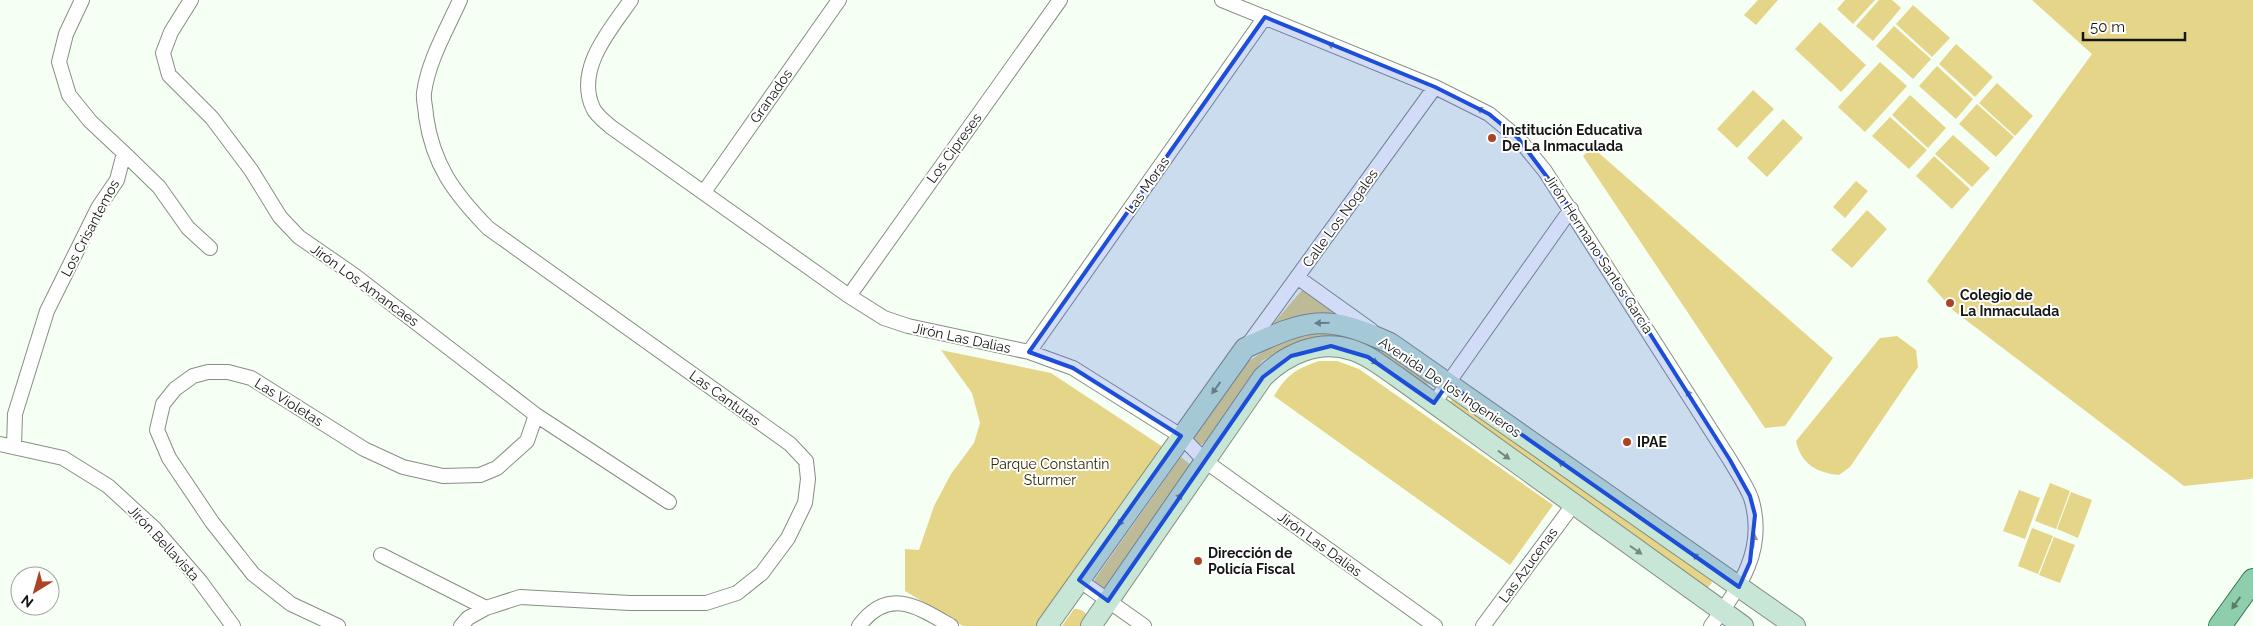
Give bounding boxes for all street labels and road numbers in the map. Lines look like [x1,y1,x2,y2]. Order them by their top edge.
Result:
street label: Granados [747,66,796,126]
street label: Los Cipreses [923,110,985,186]
street label: Las Moras [1122,153,1173,217]
street label: Calle Los Nogales [1299,166,1381,270]
street label: Jirón Hermano Santos García [1541,171,1657,337]
street label: Los Crisantemos [58,177,122,279]
street label: Jirón Los Amancaes [308,241,422,330]
street label: Jirón Las Dalias [912,320,1013,356]
street label: Avenida De los Ingenieros [1376,334,1524,441]
street label: Las Cantutas [687,367,764,429]
street label: Las Violetas [252,375,326,429]
street label: Jirón Bellavista [125,502,203,584]
street label: Jirón Las Dalias [1275,508,1365,580]
street label: Las Azucenas [1495,524,1561,606]

